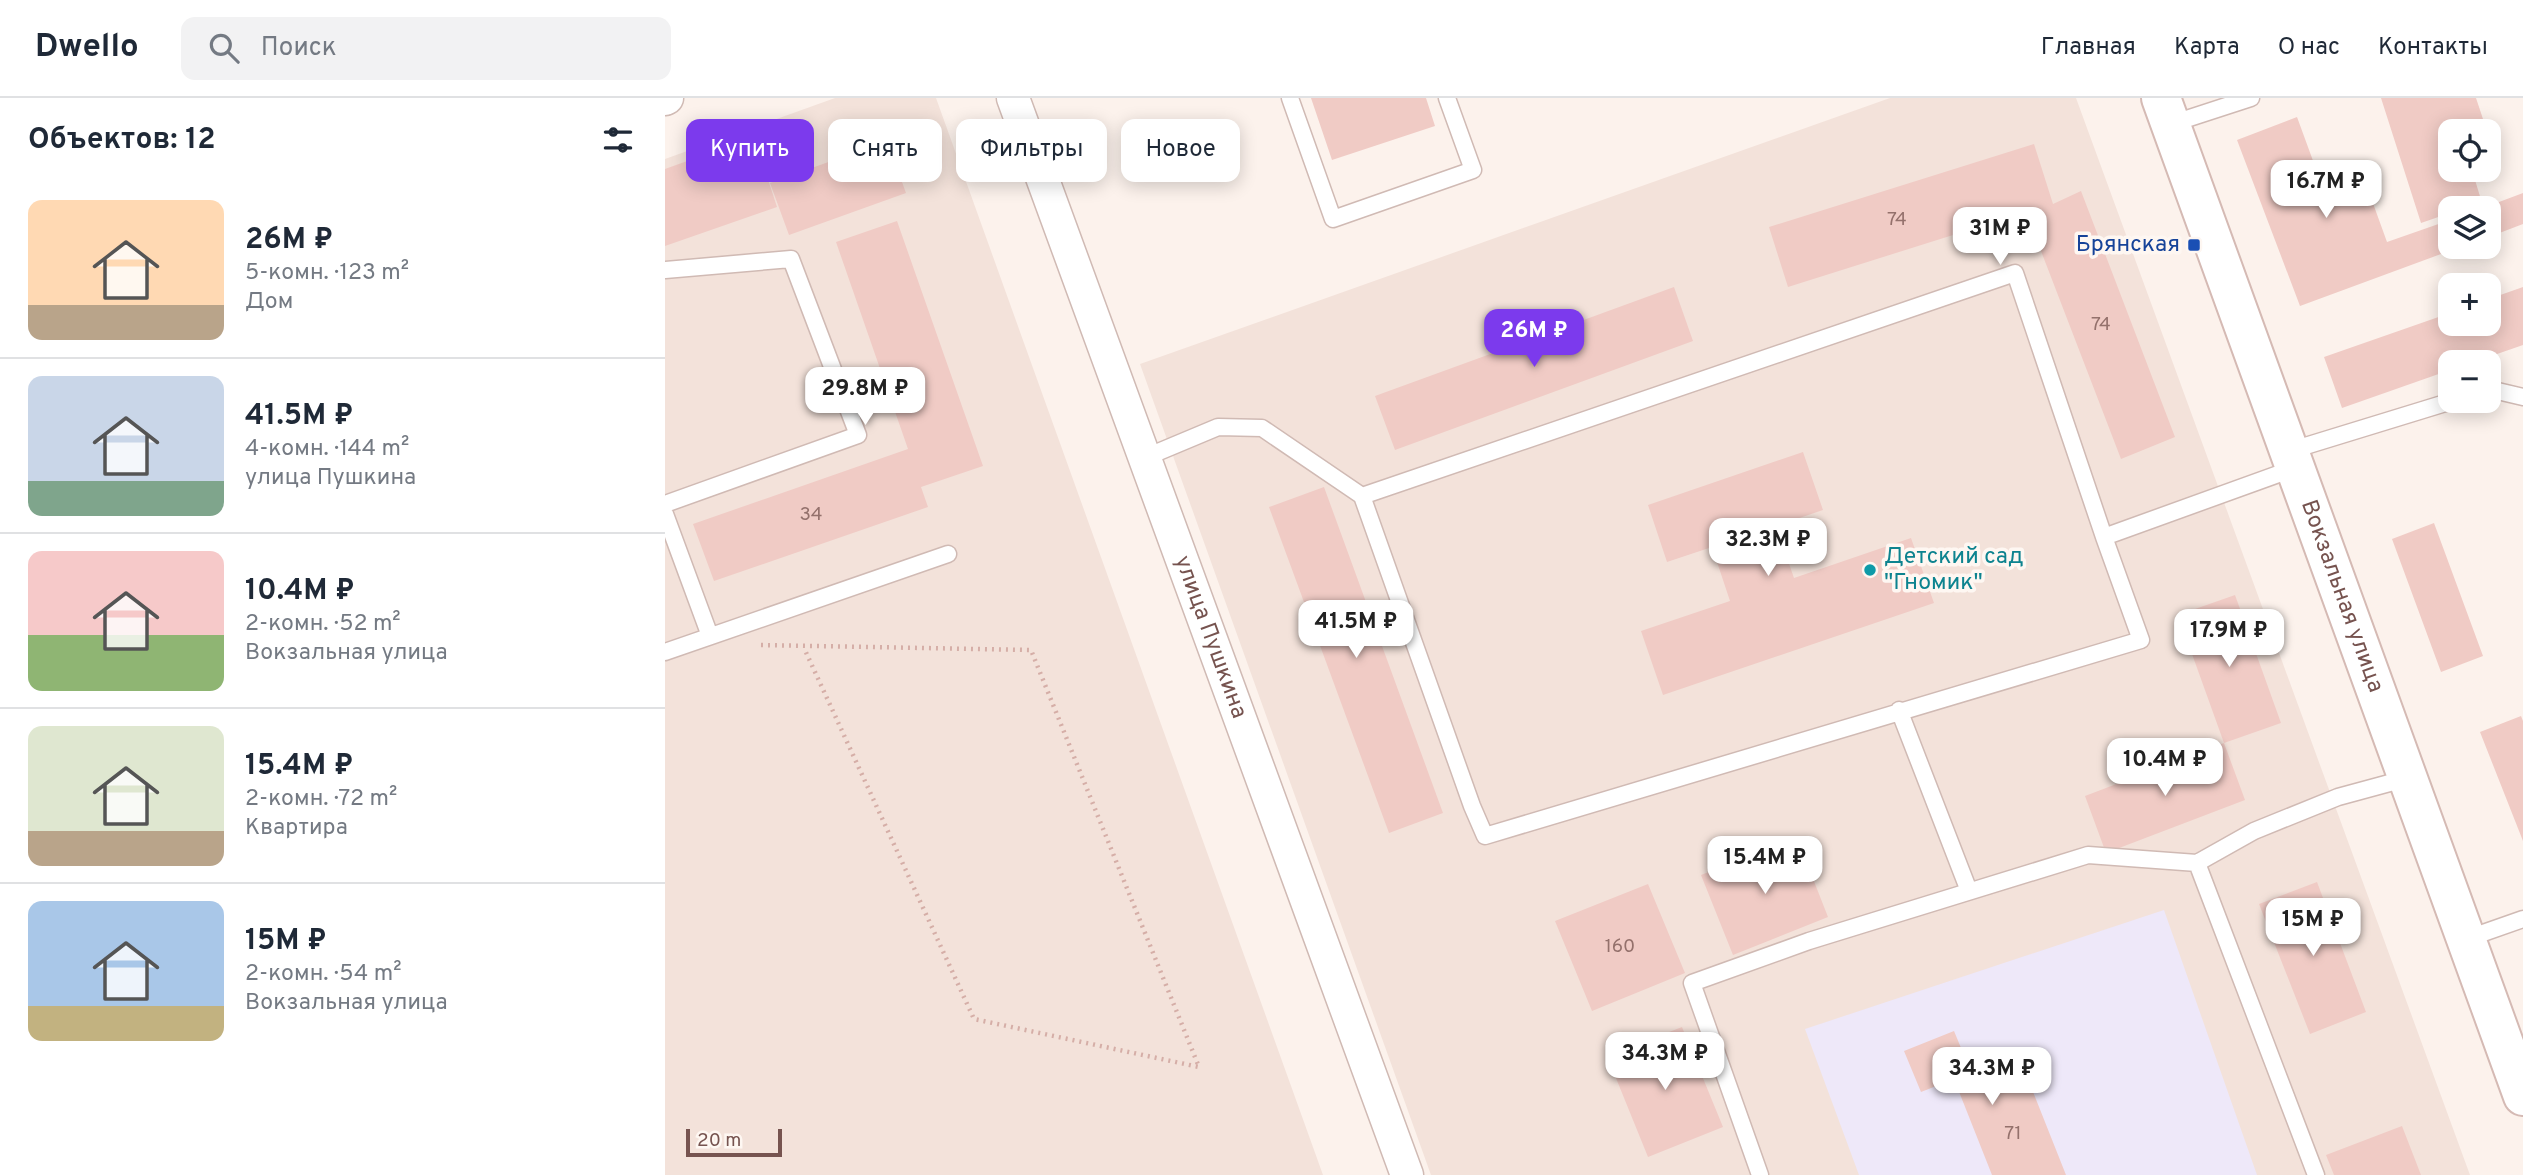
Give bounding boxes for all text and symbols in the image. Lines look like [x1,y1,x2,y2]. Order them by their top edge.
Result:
search box [181,17,671,80]
text: Dwello [35,27,139,69]
icon: search [205,29,243,67]
text: Поиск [261,32,337,65]
text: Главная [2041,33,2136,63]
text: Карта [2174,33,2240,63]
text: О нас [2278,33,2340,63]
text: Контакты [2378,33,2488,63]
chip: Купить [686,119,814,182]
chip: Снять [828,119,942,182]
chip: Фильтры [956,119,1107,182]
chip: Новое [1121,119,1240,182]
map controls [2438,119,2501,413]
button: locate [2438,119,2501,182]
icon: filters [599,121,637,159]
text: Объектов: 12 [28,122,215,159]
pin: 16.7M ₽ [2261,160,2391,220]
text: 16.7M ₽ [2287,168,2365,197]
button: layers [2438,196,2501,259]
house number: 74 [1887,208,1907,232]
pin: 31M ₽ [1951,208,2049,267]
text: 31M ₽ [1969,215,2031,244]
text: 26M ₽ [245,222,333,259]
icon: home [84,228,168,312]
place label: Брянская [2076,231,2180,260]
marker: Брянская [2186,237,2202,253]
text: 5-комн. · 123 m² [245,259,409,288]
button: + [2438,273,2501,336]
text: Дом [245,288,293,317]
pin: 26M ₽ [1485,310,1583,369]
house number: 74 [2091,313,2111,337]
text: 26M ₽ [1500,317,1568,346]
button: − [2438,350,2501,413]
pin: 29.8M ₽ [800,368,930,427]
text: 29.8M ₽ [821,375,909,404]
text: 41.5M ₽ [245,398,354,435]
icon: home [84,404,168,488]
text: 4-комн. · 144 m² [245,435,409,464]
text: улица Пушкина [245,464,416,493]
street label: Вокзальная улица [2294,496,2390,697]
house number: 34 [799,503,823,527]
pin: 32.3M ₽ [1703,518,1833,578]
text: 32.3M ₽ [1725,526,1811,555]
place label: Детский сад "Гномик" [1884,543,2023,598]
street label: улица Пушкина [1167,552,1253,722]
marker: Детский сад "Гномик" [1862,562,1878,578]
text: 10.4M ₽ [245,573,355,610]
icon: home [84,579,168,663]
pin: 41.5M ₽ [1291,601,1421,660]
text: 41.5M ₽ [1314,608,1398,637]
text: 2-комн. · 52 m² [245,610,401,639]
pin: 17.9M ₽ [2164,610,2294,669]
text: 17.9M ₽ [2190,617,2268,646]
text: Вокзальная улица [245,639,448,668]
pin: 10.4M ₽ [2100,738,2230,798]
text: 10.4M ₽ [2123,746,2207,775]
text: 15.4M ₽ [245,748,353,785]
icon: home [84,754,168,838]
text: 2-комн. · 72 m² [245,785,397,814]
text: Квартира [245,814,348,843]
pin: 15.4M ₽ [1700,836,1830,896]
text: 15.4M ₽ [1723,844,1807,873]
pin: 15M ₽ [2264,898,2362,958]
text: 15M ₽ [2282,906,2344,935]
text: 15M ₽ [245,923,327,960]
icon: home [84,929,168,1013]
house number: 160 [1605,935,1635,959]
text: 2-комн. · 54 m² [245,960,401,989]
text: Вокзальная улица [245,989,448,1018]
pin: 34.3M ₽ [1600,1032,1730,1092]
text: 34.3M ₽ [1621,1040,1709,1069]
pin: 34.3M ₽ [1927,1048,2057,1107]
text: 34.3M ₽ [1948,1055,2036,1084]
house number: 71 [2004,1122,2022,1146]
scale bar [686,1126,782,1158]
text: 20 m [697,1129,741,1153]

